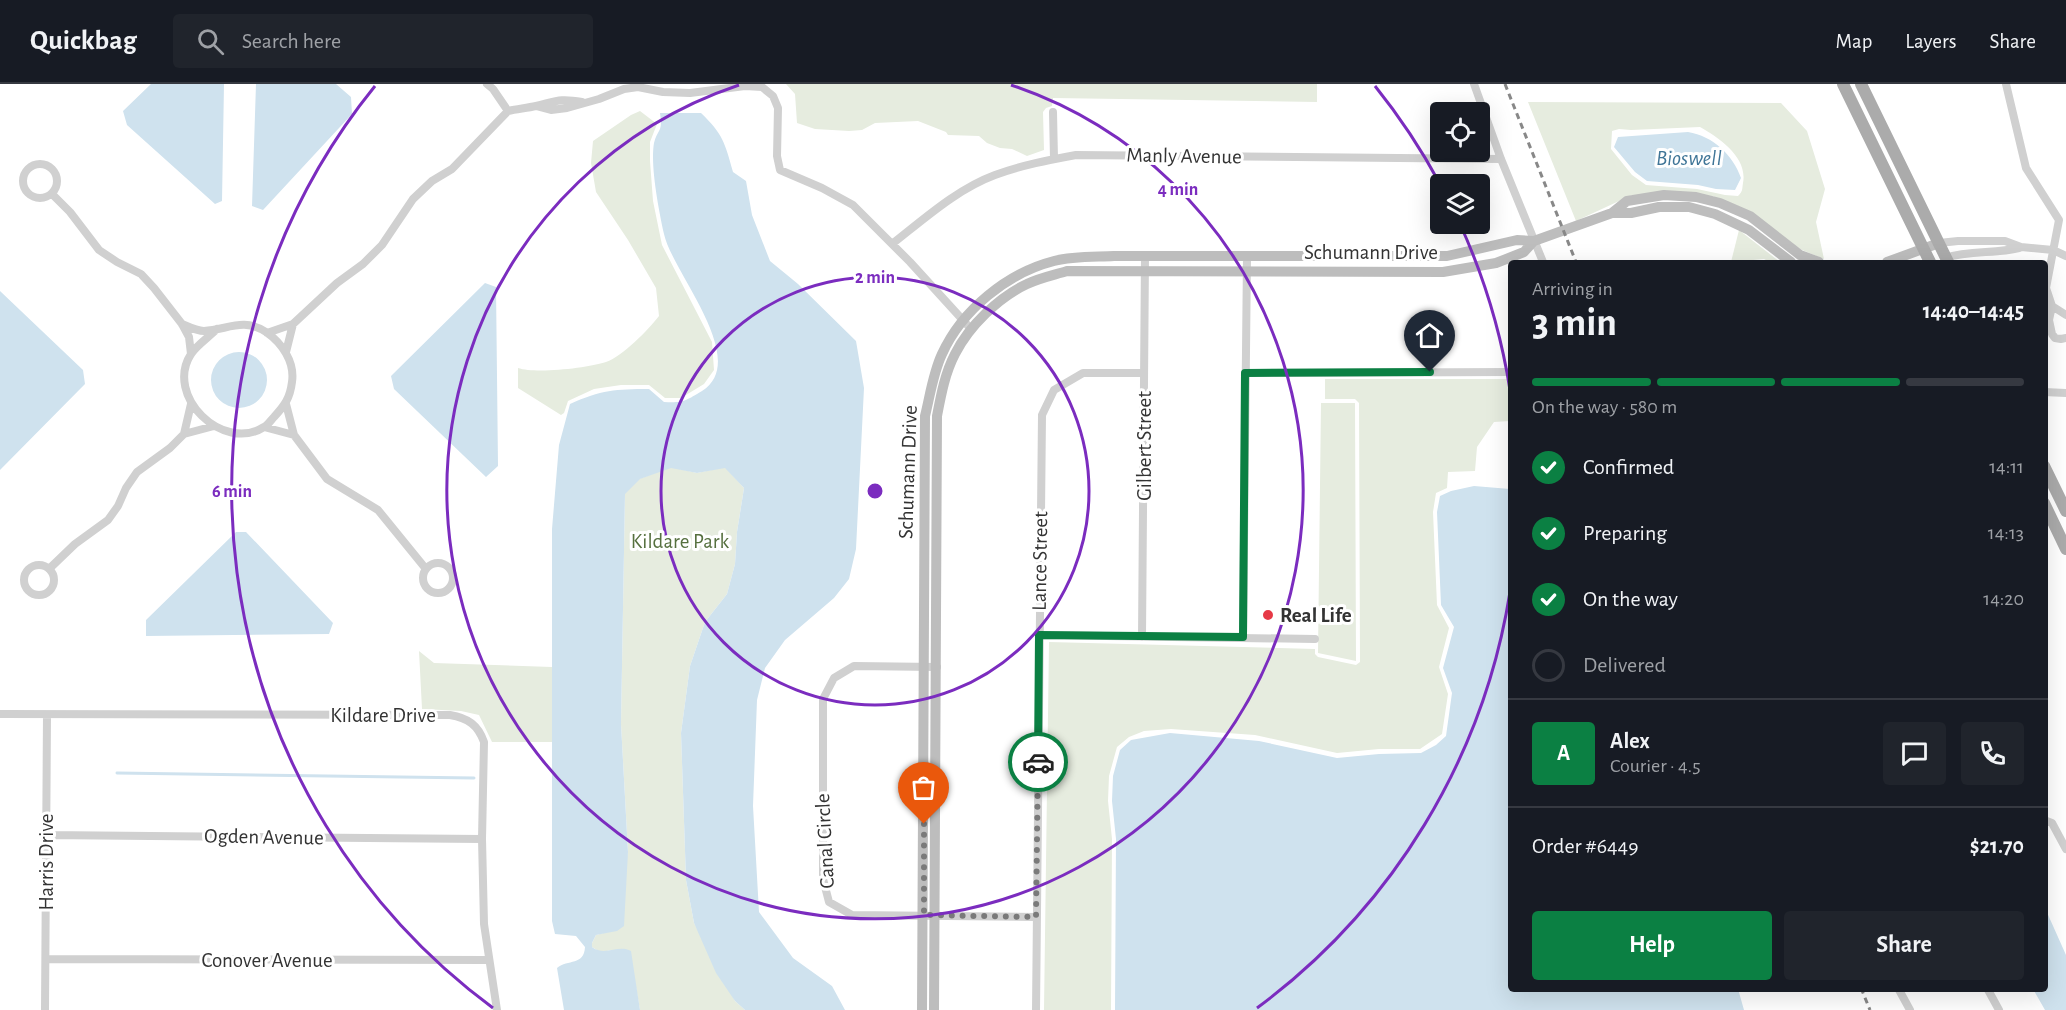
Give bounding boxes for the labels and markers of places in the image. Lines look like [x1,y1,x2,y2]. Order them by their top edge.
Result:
pin [1404,310,1455,372]
centre of rings [865,481,885,501]
place label: Real Life [1280,605,1352,626]
marker: Real Life [1261,608,1275,622]
pin [898,762,949,824]

